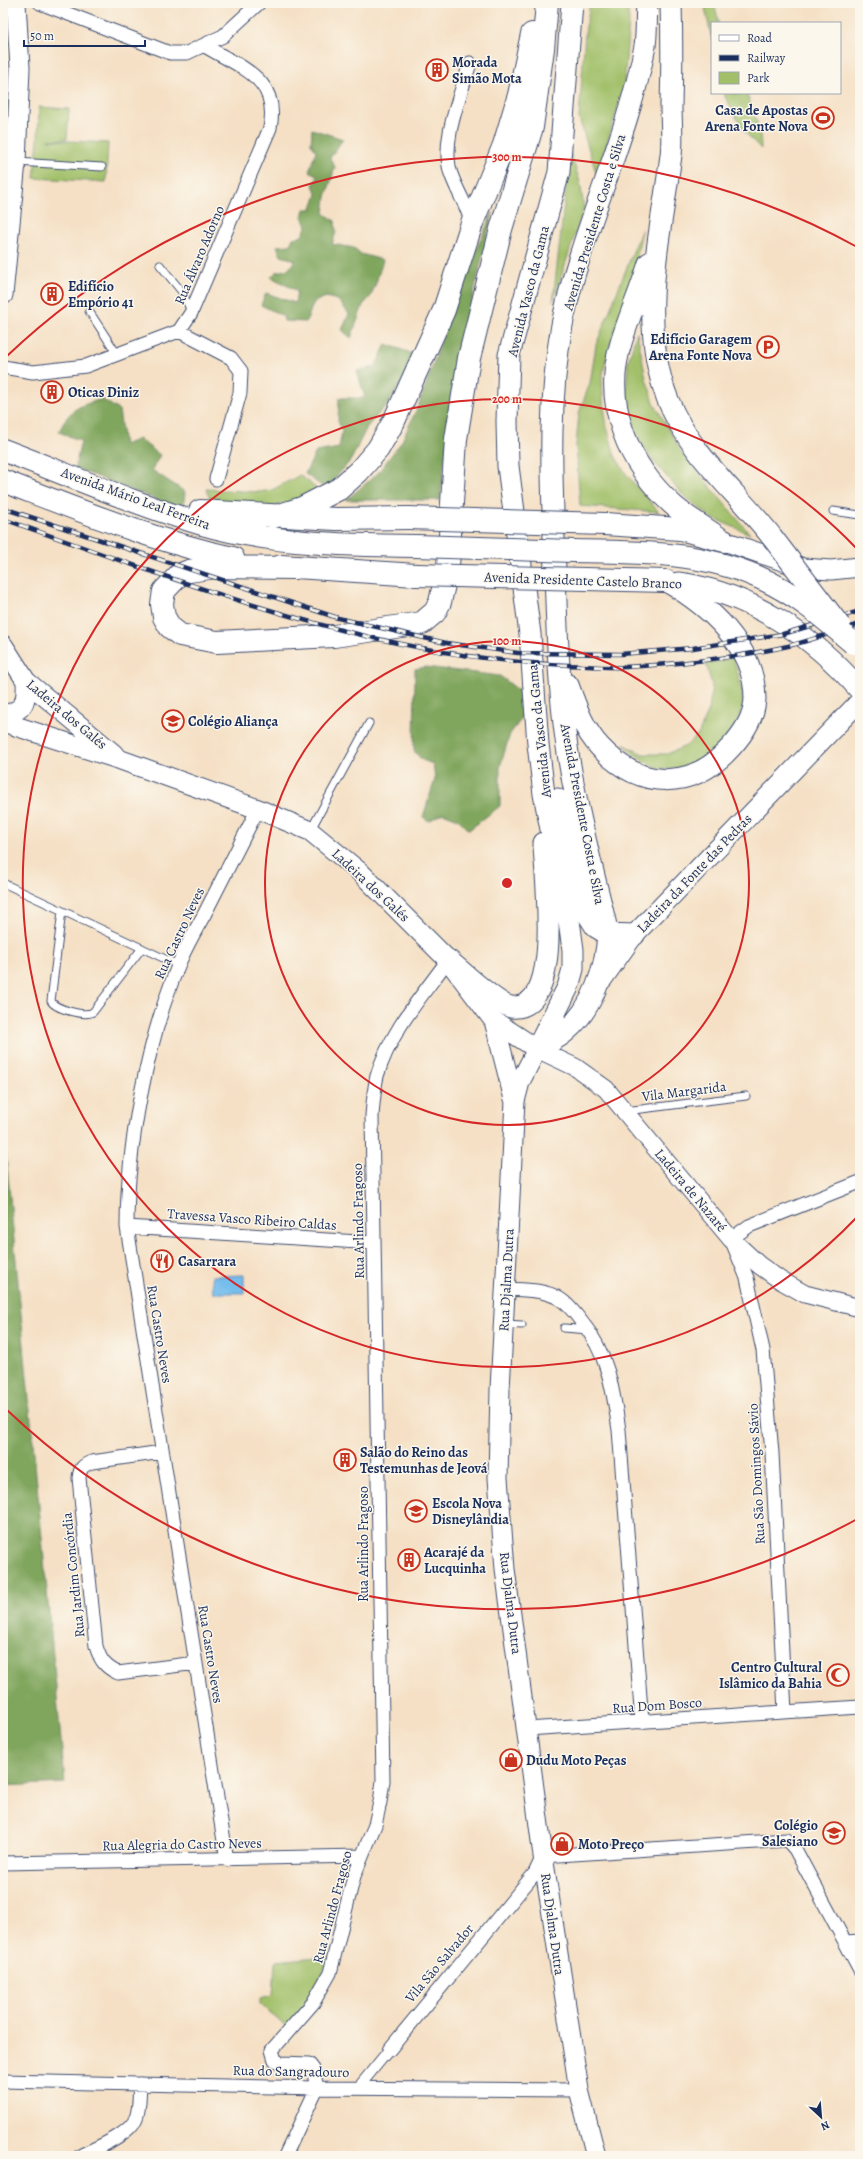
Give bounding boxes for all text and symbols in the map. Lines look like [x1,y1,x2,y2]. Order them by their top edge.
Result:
scale bar [24,22,145,48]
legend [711,22,841,94]
text: 50 m [30,28,54,44]
text: Road [747,30,773,46]
text: Railway [747,50,786,66]
place label: Morada Simão Mota [452,53,522,88]
building icon: Morada Simão Mota [424,57,450,83]
text: Park [747,70,770,86]
place label: Casa de Apostas Arena Fonte Nova [704,101,808,136]
sports icon: Casa de Apostas Arena Fonte Nova [810,105,836,131]
street label: Avenida Presidente Costa e Silva [558,131,631,314]
text: 300 m [492,149,522,165]
street label: Rua Álvaro Adorno [170,203,229,308]
street label: Avenida Vasco da Gama [503,223,554,360]
place label: Edifício Empório 41 [68,277,133,312]
building icon: Edifício Empório 41 [39,281,65,307]
place label: Edifício Garagem Arena Fonte Nova [648,330,752,365]
parking icon: Edifício Garagem Arena Fonte Nova [755,334,781,360]
building icon: Oticas Diniz [39,379,65,405]
place label: Oticas Diniz [68,383,140,402]
text: 200 m [492,391,522,407]
street label: Avenida Mário Leal Ferreira [58,462,213,534]
street label: Avenida Presidente Castelo Branco [483,568,682,593]
text: 100 m [493,633,521,649]
street label: Avenida Vasco da Gama [523,663,556,800]
street label: Ladeira dos Galés [22,675,111,754]
school or university icon: Colégio Aliança [160,708,186,734]
place label: Colégio Aliança [188,712,278,731]
street label: Avenida Presidente Costa e Silva [555,721,609,906]
street label: Ladeira da Fonte das Pedras [633,810,756,937]
street label: Ladeira dos Galés [328,844,414,926]
centre of rings [500,876,514,890]
street label: Rua Castro Neves [150,884,209,982]
street label: Vila Margarida [640,1077,728,1106]
street label: Ladeira de Nazaré [650,1145,731,1236]
street label: Rua Arlindo Fragoso [348,1163,369,1279]
street label: Travessa Vasco Ribeiro Caldas [167,1204,337,1235]
street label: Rua Djalma Dutra [494,1228,519,1332]
restaurant icon: Casarrara [149,1248,175,1274]
place label: Casarrara [178,1252,237,1271]
street label: Rua Castro Neves [142,1283,177,1385]
street label: Rua São Domingos Sávio [743,1403,770,1545]
place label: Salão do Reino das Testemunhas de Jeová [360,1443,488,1478]
building icon: Salão do Reino das Testemunhas de Jeová [332,1447,358,1473]
street label: Rua Arlindo Fragoso [354,1486,373,1602]
place label: Escola Nova Disneylândia [432,1494,509,1529]
school or university icon: Escola Nova Disneylândia [403,1498,429,1524]
street label: Rua Jardim Concórdia [57,1511,90,1639]
place label: Acarajé da Lucquinha [423,1543,486,1578]
building icon: Acarajé da Lucquinha [396,1547,422,1573]
street label: Rua Djalma Dutra [495,1551,526,1656]
street label: Rua Castro Neves [193,1603,228,1705]
place label: Centro Cultural Islâmico da Bahia [719,1658,822,1693]
mosque icon: Centro Cultural Islâmico da Bahia [825,1662,851,1688]
street label: Rua Dom Bosco [612,1693,702,1718]
shop icon: Dudu Moto Peças [498,1747,524,1773]
place label: Dudu Moto Peças [526,1751,627,1770]
place label: Colégio Salesiano [762,1816,818,1851]
school or university icon: Colégio Salesiano [821,1820,847,1846]
shop icon: Moto Preço [549,1831,575,1857]
street label: Rua Alegria do Castro Neves [102,1834,262,1855]
place label: Moto Preço [578,1835,644,1854]
street label: Rua Arlindo Fragoso [308,1849,357,1966]
street label: Rua Djalma Dutra [536,1872,569,1977]
street label: Vila São Salvador [400,1919,478,2008]
street label: Rua do Sangradouro [233,2061,349,2082]
north arrow [801,2097,841,2137]
text: N [818,2117,832,2134]

